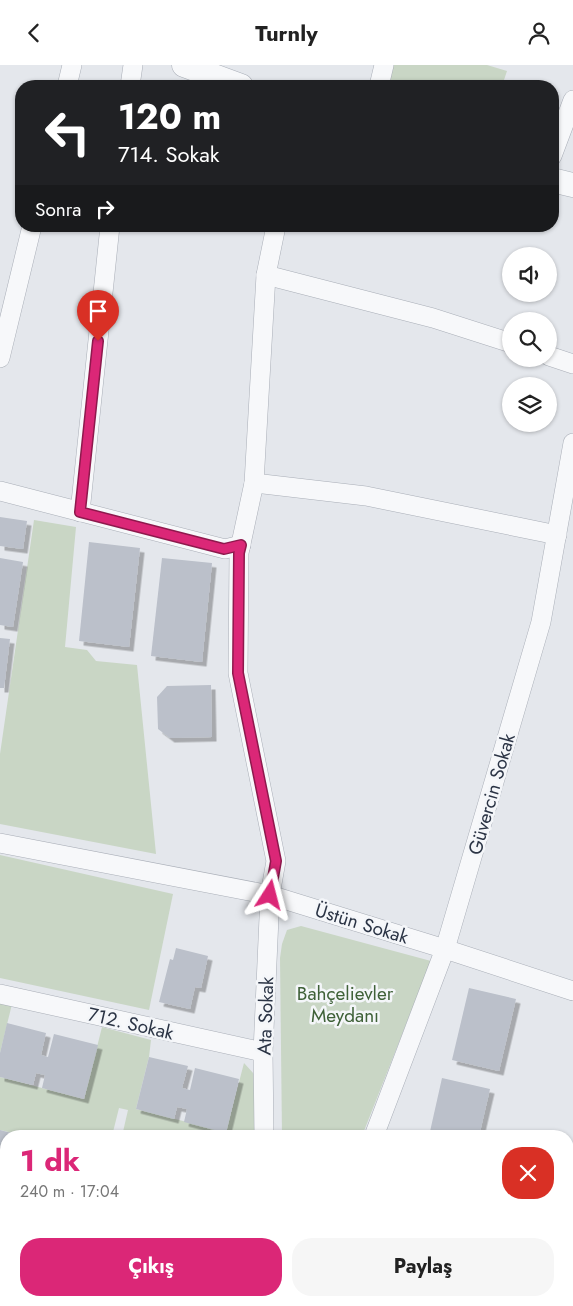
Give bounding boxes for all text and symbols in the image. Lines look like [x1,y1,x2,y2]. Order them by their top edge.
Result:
text: Turnly [255,17,318,49]
icon: back [20,19,48,47]
icon: person [525,19,553,47]
text: 120 m [118,92,221,142]
icon: left [35,100,100,165]
text: 714. Sokak [118,138,220,170]
icon: right [91,195,119,223]
text: Sonra [35,196,81,223]
map controls [502,247,557,432]
button: sound [502,247,557,302]
pin [77,290,119,341]
icon: arrive [84,297,112,325]
button: search [502,312,557,367]
button: layers [502,377,557,432]
street label: Güvercin Sokak [461,730,522,858]
position arrow [243,868,295,920]
street label: Üstün Sokak [312,896,413,951]
street label: Ata Sokak [251,976,280,1056]
park label: Bahçelievler Meydanı [297,980,394,1029]
street label: 712. Sokak [85,1001,177,1047]
text: 1 dk [20,1139,80,1182]
button: close [502,1147,554,1199]
text: 240 m · 17:04 [20,1180,119,1203]
button: Çıkış [20,1238,282,1296]
button: Paylaş [292,1238,554,1296]

